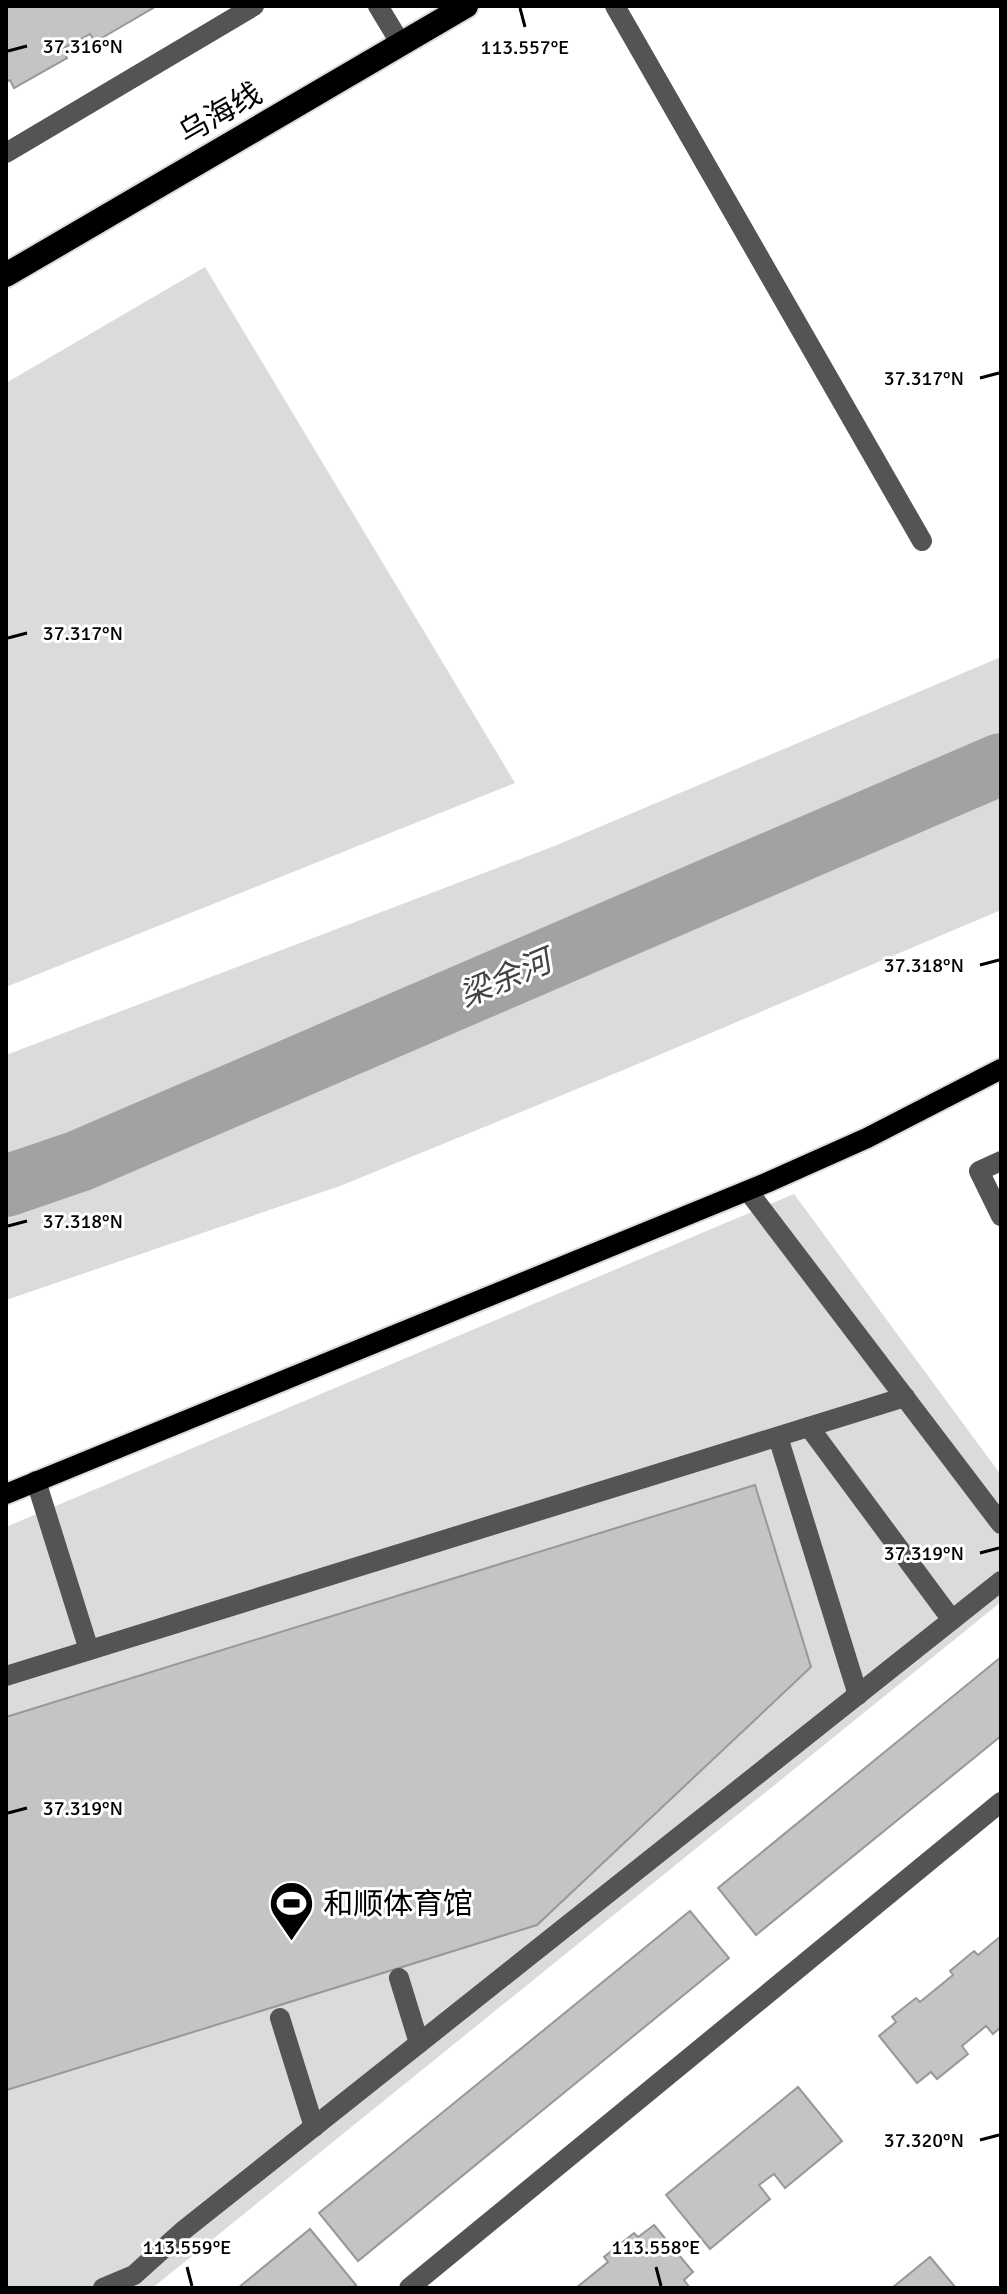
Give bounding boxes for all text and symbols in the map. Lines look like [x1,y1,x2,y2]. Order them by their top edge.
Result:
text: 37.316°N [43,34,123,59]
text: 113.557°E [481,35,569,60]
street label: 乌海线 [172,75,268,152]
text: 37.317°N [884,366,964,391]
text: 37.317°N [43,621,123,646]
water label: 梁余河 [453,939,563,1015]
text: 37.318°N [884,953,964,978]
text: 37.318°N [43,1209,123,1234]
text: 37.319°N [884,1541,964,1566]
text: 37.319°N [43,1796,123,1821]
sports icon: 和顺体育馆 [268,1880,316,1943]
place label: 和顺体育馆 [323,1886,473,1923]
text: 37.320°N [884,2128,964,2153]
text: 113.559°E [143,2235,231,2260]
text: 113.558°E [612,2235,700,2260]

